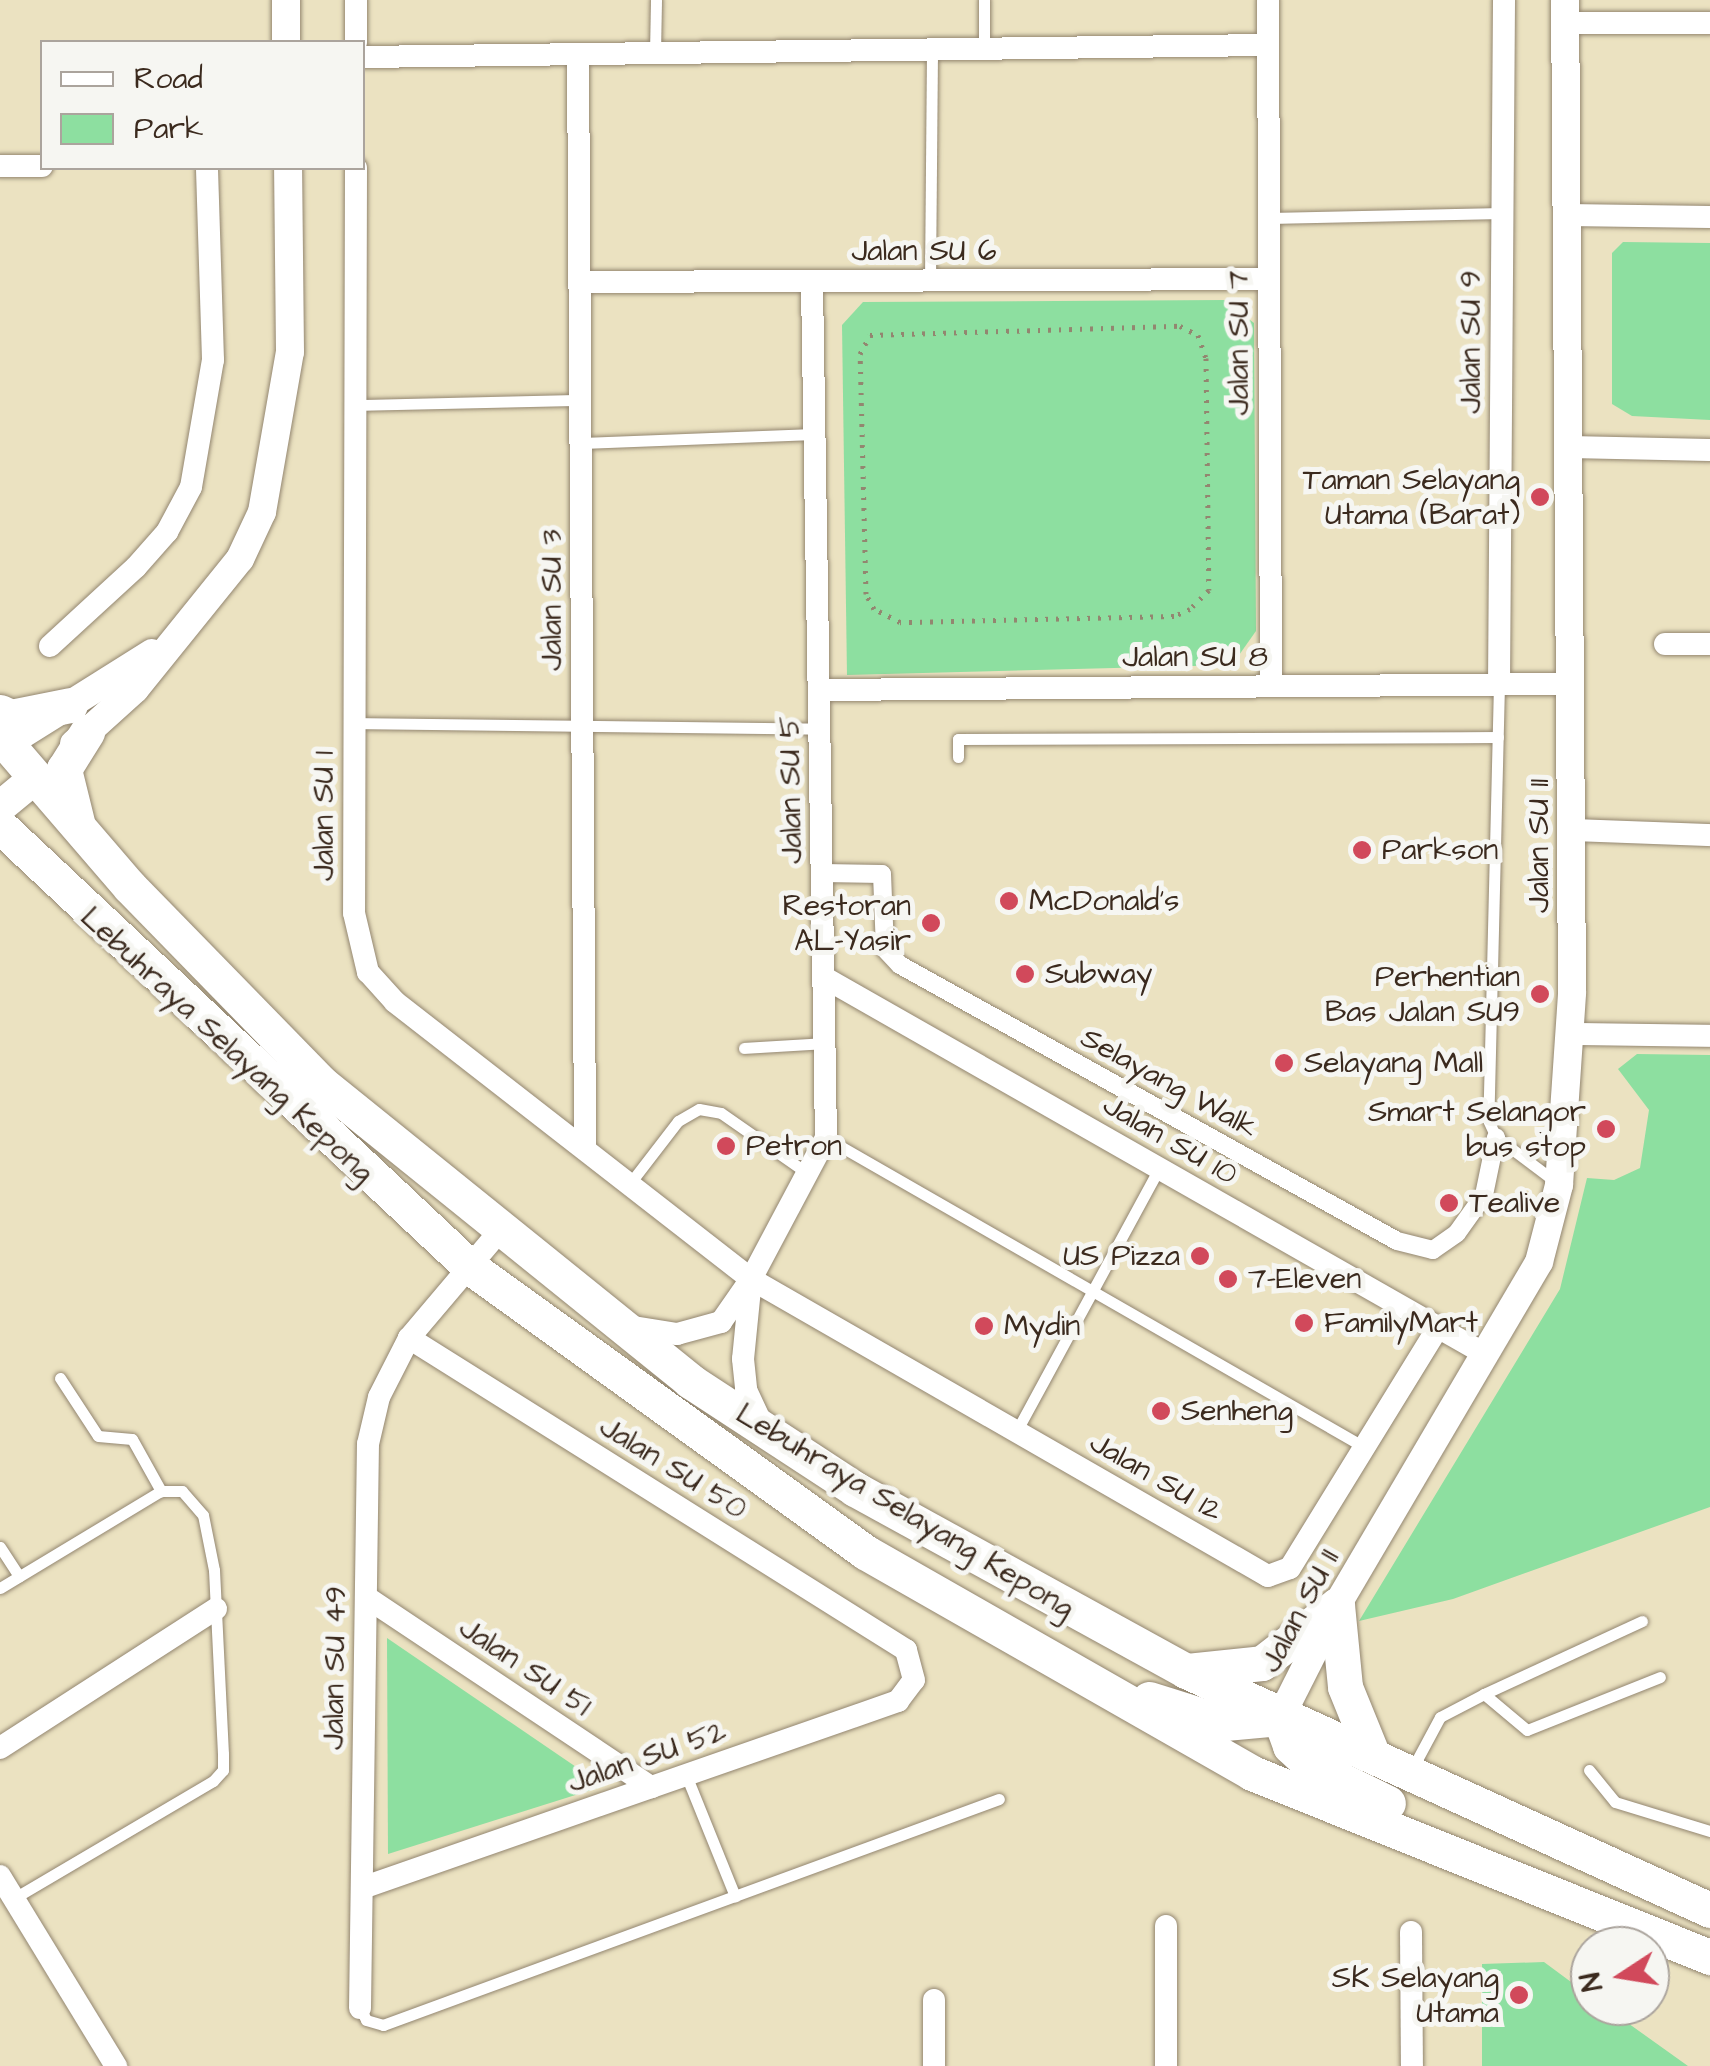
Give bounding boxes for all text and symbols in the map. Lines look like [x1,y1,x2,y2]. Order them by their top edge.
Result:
legend [40,40,365,170]
text: Road [134,58,203,100]
text: Park [134,108,203,150]
street label: Jalan SU 6 [851,233,997,269]
street label: Jalan SU 9 [1453,270,1489,414]
street label: Jalan SU 7 [1221,271,1257,415]
place label: Taman Selayang Utama (Barat) [1303,462,1520,532]
marker: Taman Selayang Utama (Barat) [1529,486,1551,508]
street label: Jalan SU 3 [534,529,570,671]
street label: Jalan SU 8 [1122,639,1268,675]
street label: Jalan SU 5 [772,716,810,864]
street label: Jalan SU 1 [306,751,342,881]
street label: Jalan SU 11 [1521,779,1557,913]
place label: Parkson [1382,832,1498,868]
marker: Parkson [1351,839,1373,861]
place label: McDonald's [1029,883,1179,919]
place label: Restoran AL-Yasir [783,888,911,958]
marker: McDonald's [998,890,1020,912]
street label: Lebuhraya Selayang Kepong [73,900,381,1190]
marker: Restoran AL-Yasir [920,912,942,934]
place label: Subway [1045,956,1152,992]
place label: Perhentian Bas Jalan SU9 [1325,959,1520,1030]
marker: Subway [1014,963,1036,985]
marker: Perhentian Bas Jalan SU9 [1529,983,1551,1005]
street label: Selayang Walk [1074,1020,1264,1146]
place label: Selayang Mall [1304,1045,1483,1081]
marker: Selayang Mall [1273,1052,1295,1074]
street label: Jalan SU 10 [1096,1087,1244,1193]
place label: Smart Selangor bus stop [1368,1094,1586,1164]
marker: Smart Selangor bus stop [1595,1118,1617,1140]
place label: Petron [746,1128,842,1164]
marker: Petron [715,1135,737,1157]
place label: Tealive [1469,1185,1560,1221]
marker: Tealive [1438,1192,1460,1214]
place label: US Pizza [1063,1238,1180,1274]
marker: US Pizza [1189,1245,1211,1267]
place label: 7-Eleven [1248,1261,1361,1297]
marker: 7-Eleven [1217,1268,1239,1290]
place label: FamilyMart [1324,1305,1478,1341]
place label: Mydin [1004,1308,1080,1344]
marker: FamilyMart [1293,1312,1315,1334]
marker: Mydin [973,1315,995,1337]
place label: Senheng [1181,1393,1293,1429]
street label: Lebuhraya Selayang Kepong [730,1396,1080,1626]
marker: Senheng [1150,1400,1172,1422]
street label: Jalan SU 50 [593,1409,753,1527]
street label: Jalan SU 12 [1083,1425,1229,1529]
street label: Jalan SU 11 [1253,1543,1347,1679]
street label: Jalan SU 49 [316,1586,354,1750]
street label: Jalan SU 51 [452,1610,598,1724]
street label: Jalan SU 52 [563,1713,731,1801]
north arrow [1570,1926,1670,2026]
place label: SK Selayang Utama [1332,1960,1499,2030]
text: N [1571,1969,1613,1995]
marker: SK Selayang Utama [1508,1984,1530,2006]

